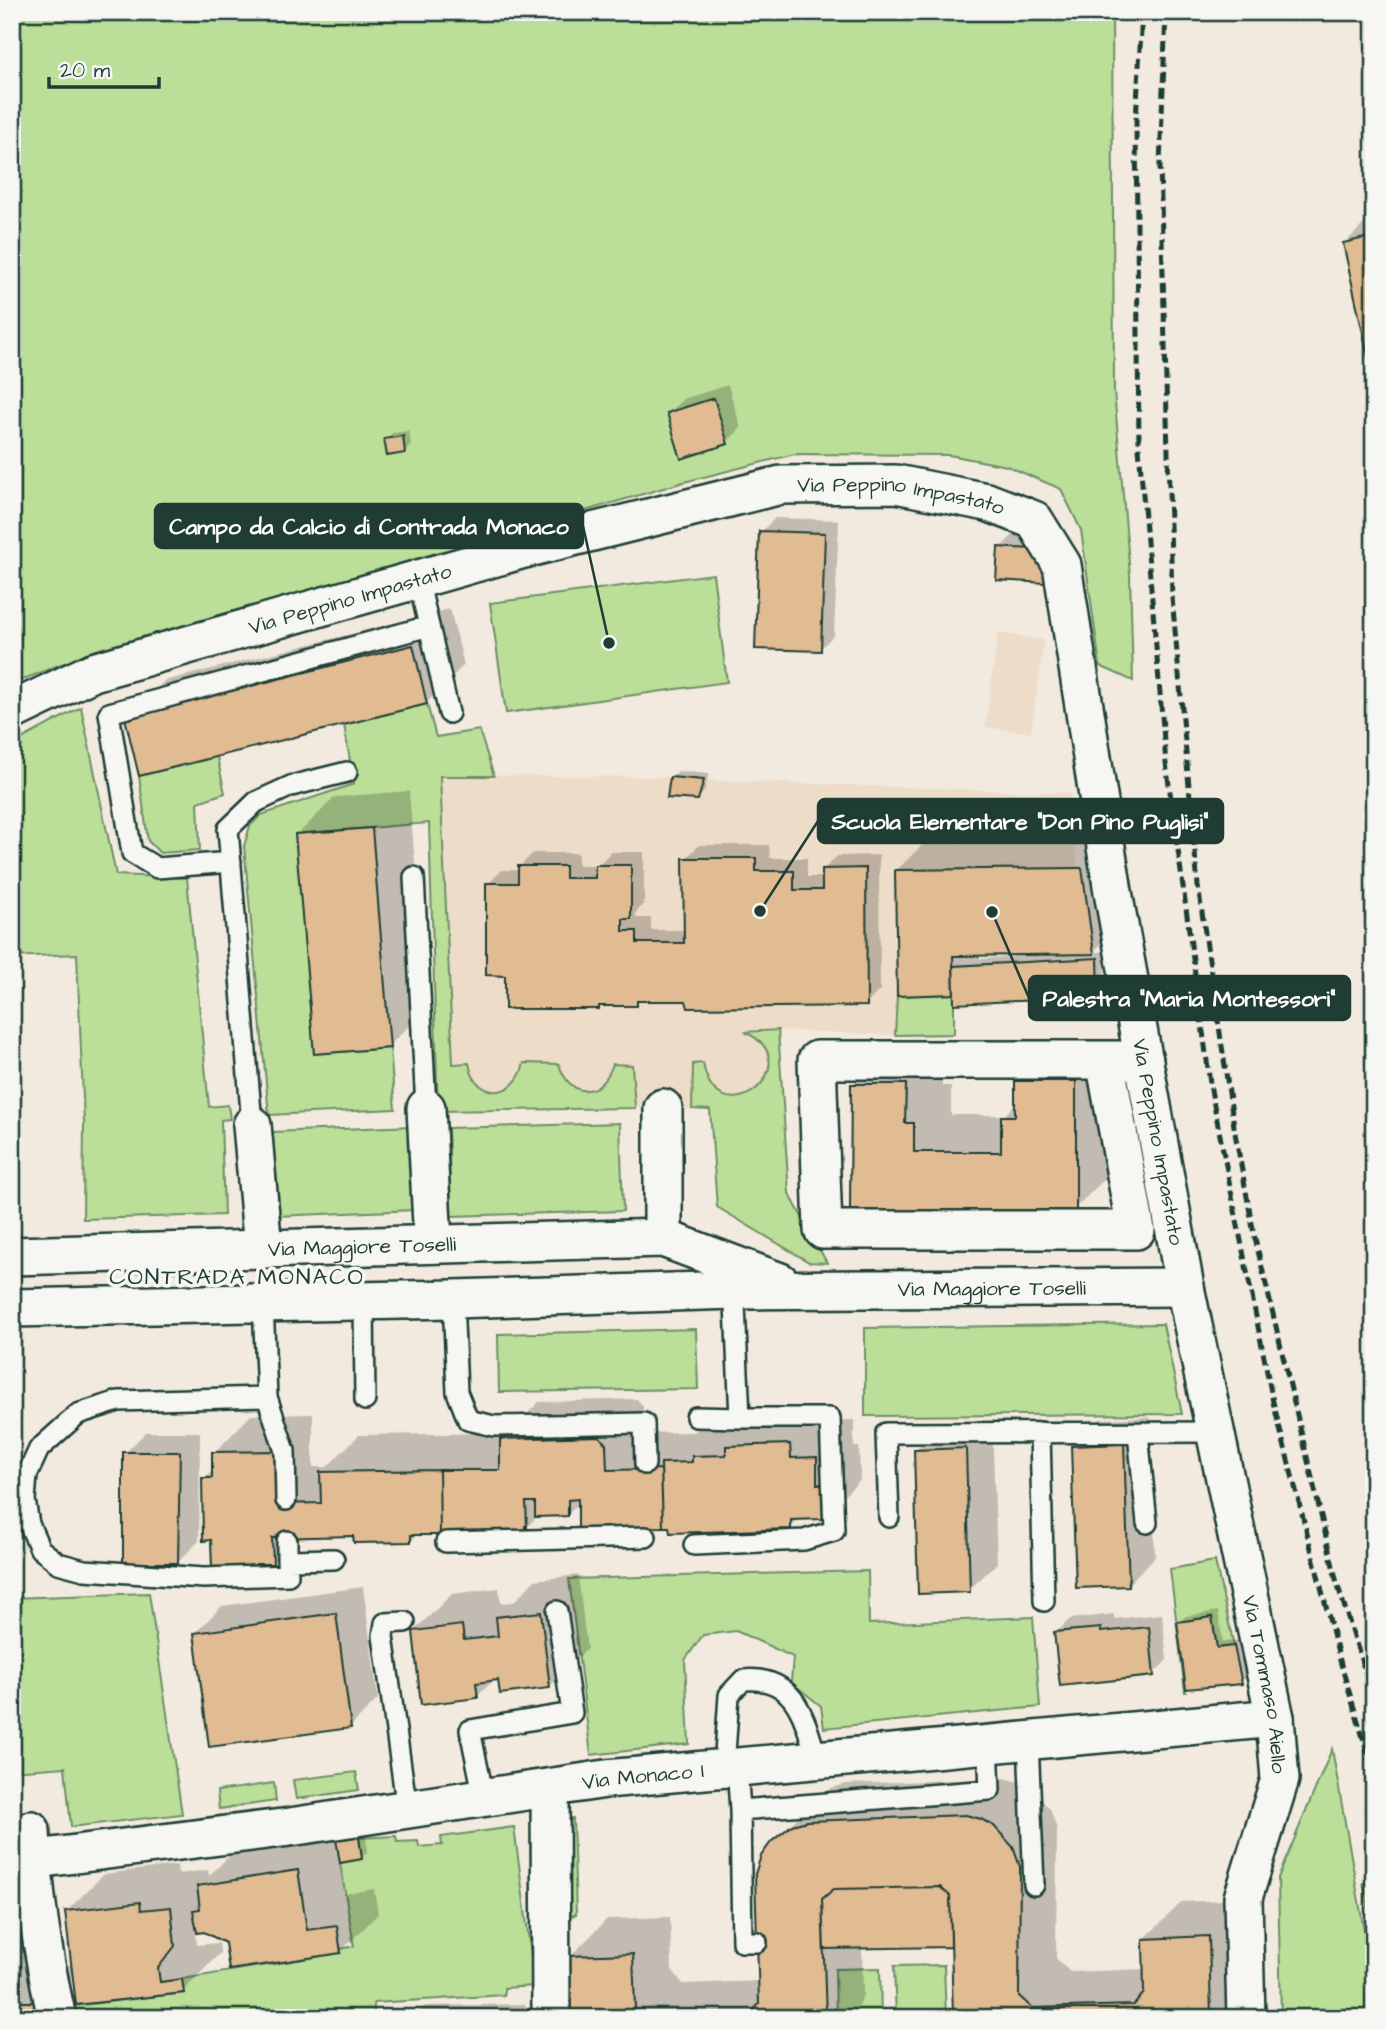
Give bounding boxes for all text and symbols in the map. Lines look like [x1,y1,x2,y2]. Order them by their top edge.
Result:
scale bar [49,46,159,90]
text: 20 m [60,56,111,85]
street label: Via Peppino Impastato [797,470,1009,522]
callout: Campo da Calcio di Contrada Monaco [155,504,583,548]
text: Campo da Calcio di Contrada Monaco [169,511,569,543]
street label: Via Peppino Impastato [245,556,455,641]
callout: Scuola Elementare "Don Pino Puglisi" [818,799,1223,843]
text: Scuola Elementare "Don Pino Puglisi" [831,806,1209,839]
callout: Palestra "Maria Montessori" [1029,976,1350,1020]
text: Palestra "Maria Montessori" [1043,983,1336,1015]
street label: Via Peppino Impastato [1125,1036,1192,1248]
street label: Via Maggiore Toselli [267,1229,456,1264]
district label: CONTRADA MONACO [109,1261,365,1293]
street label: Via Maggiore Toselli [898,1273,1086,1305]
street label: Via Tommaso Aiello [1235,1592,1294,1775]
street label: Via Monaco I [580,1756,705,1797]

